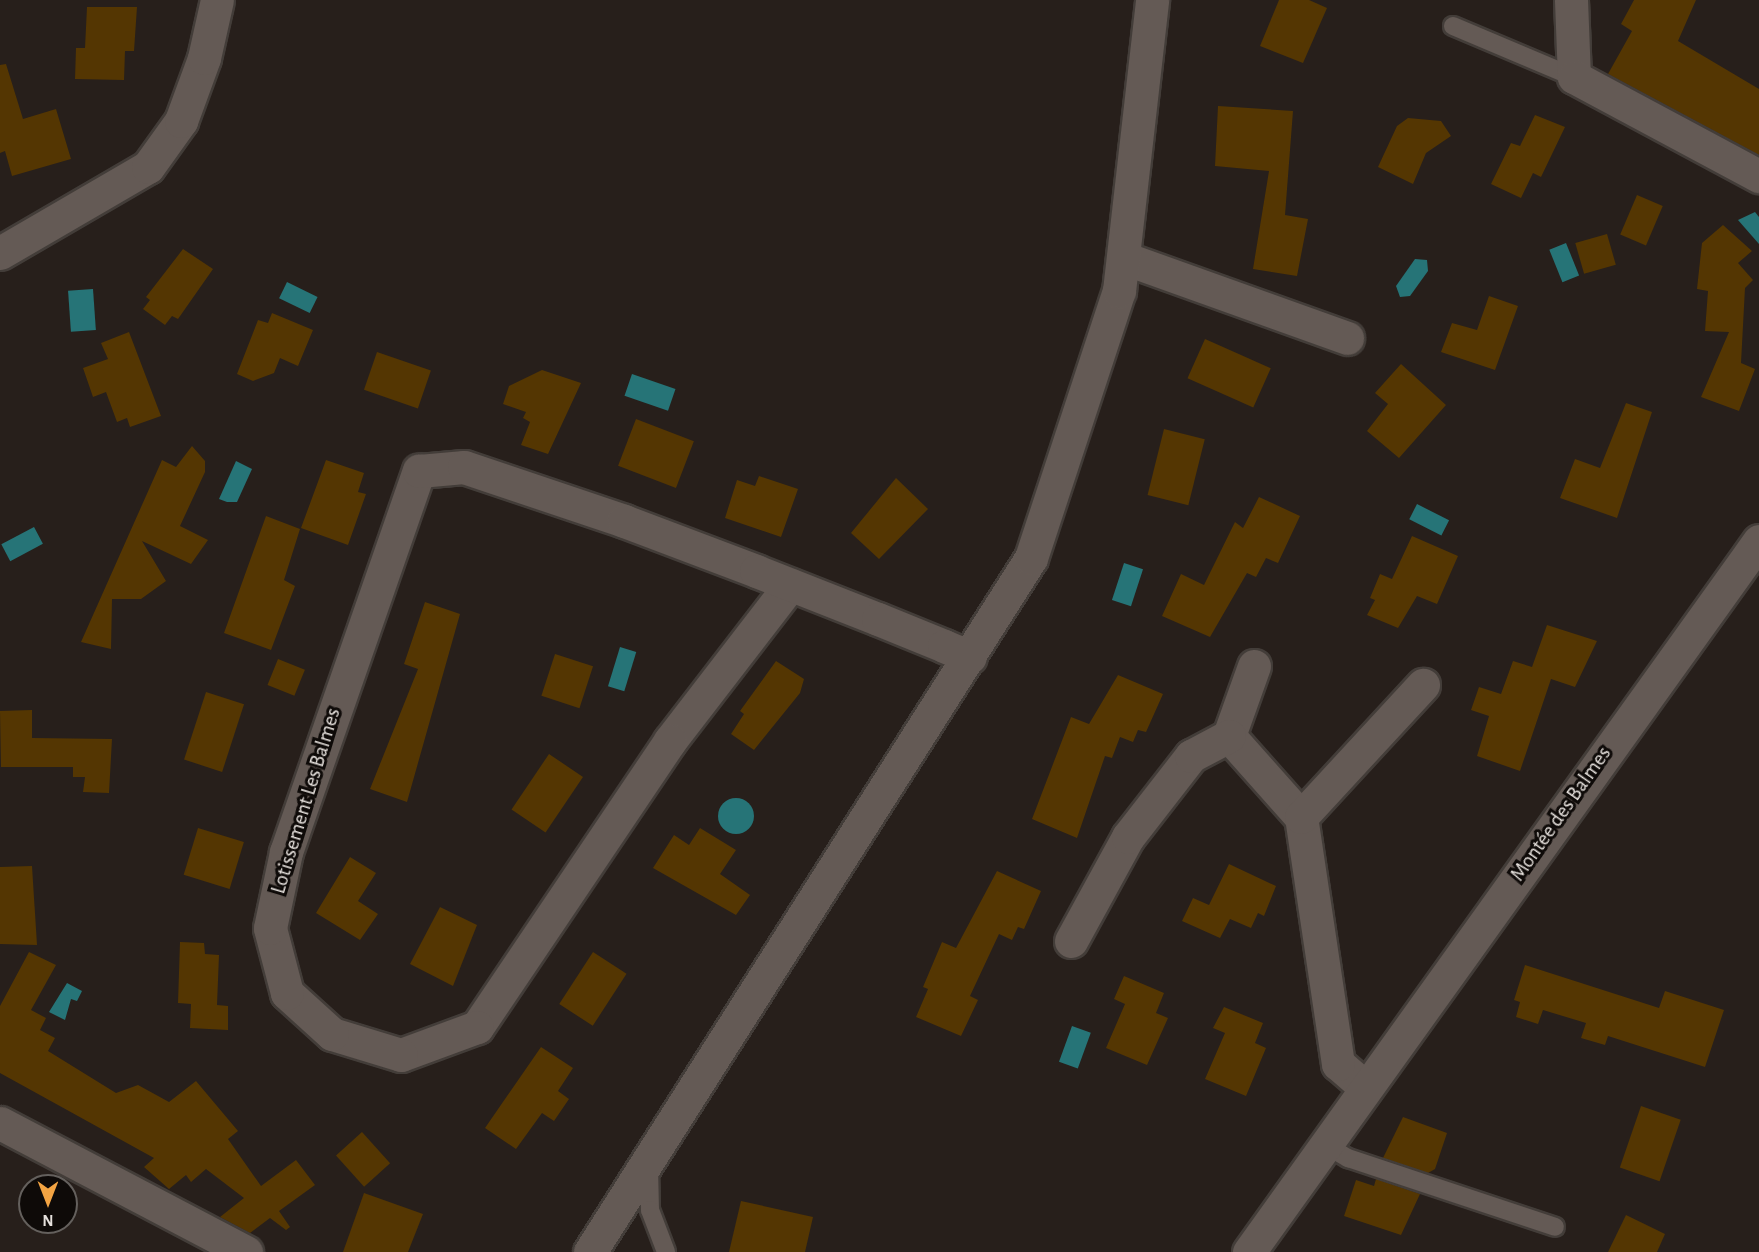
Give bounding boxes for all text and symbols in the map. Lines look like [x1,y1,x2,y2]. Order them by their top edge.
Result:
street label: Lotissement Les Balmes [266,705,346,897]
street label: Montée des Balmes [1505,742,1617,886]
north arrow [18,1174,78,1234]
text: N [42,1212,54,1228]

